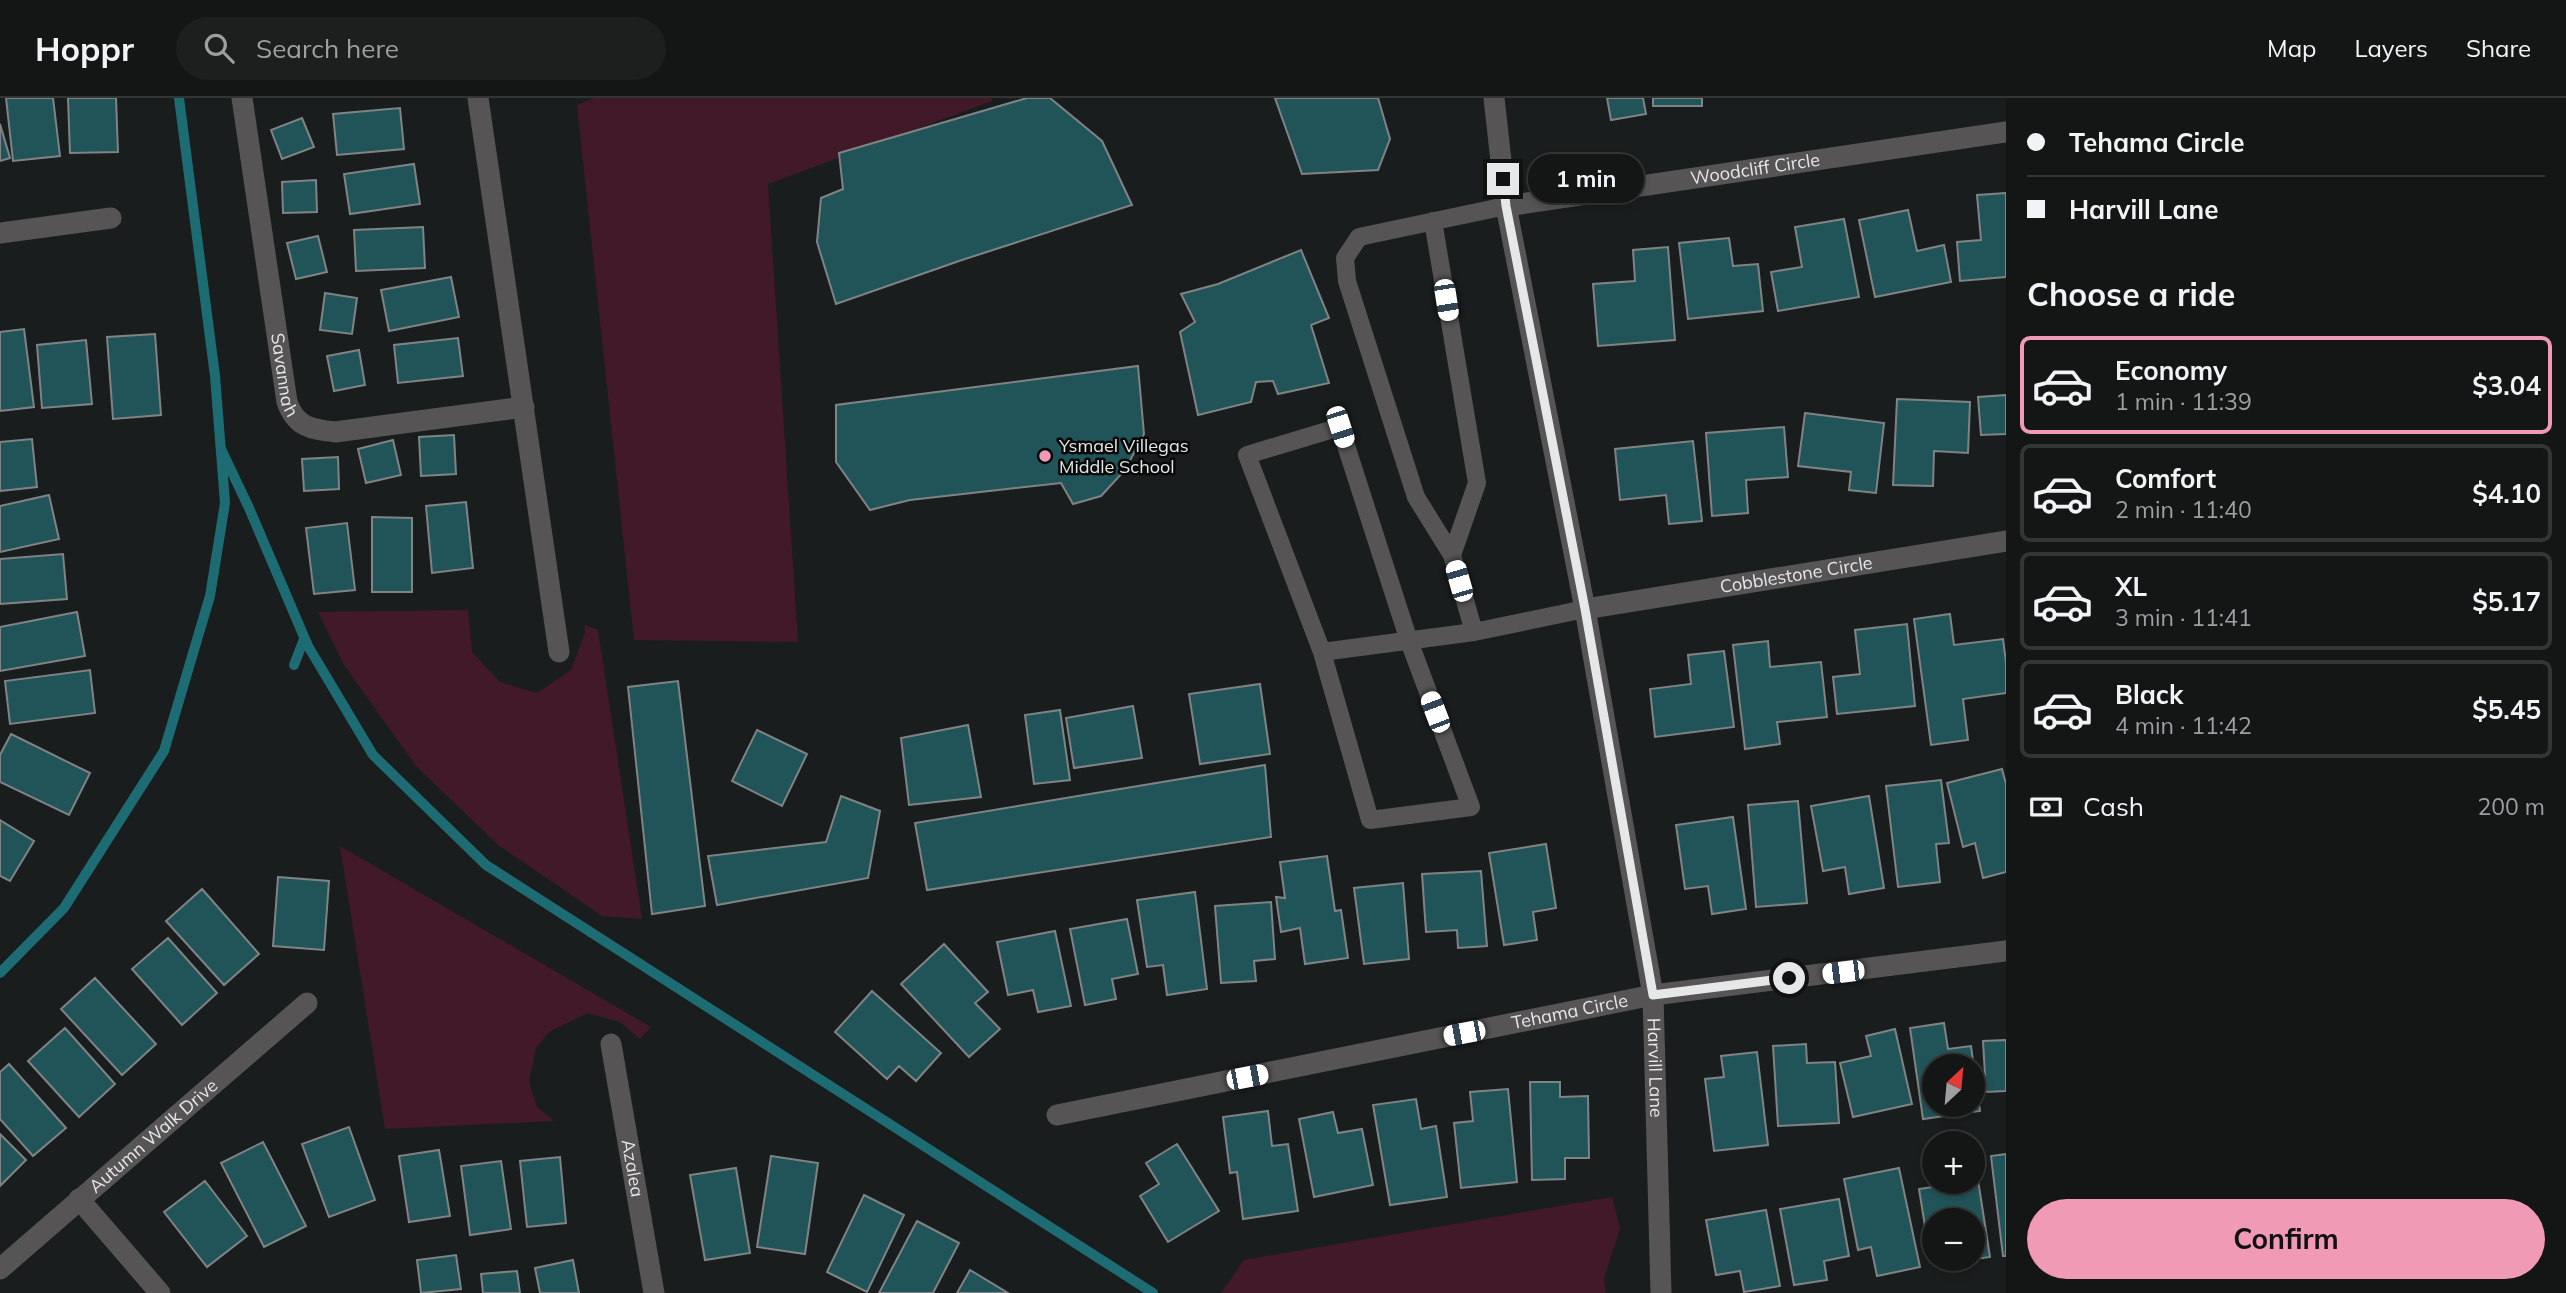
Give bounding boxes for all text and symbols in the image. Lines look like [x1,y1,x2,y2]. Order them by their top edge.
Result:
search box [176,17,666,80]
text: Hoppr [35,28,134,69]
icon: search [200,29,238,67]
text: Search here [256,32,399,65]
text: Map [2267,33,2316,63]
text: Layers [2354,33,2428,63]
text: Share [2466,33,2531,63]
text: Tehama Circle [2069,126,2244,159]
street label: Woodcliff Circle [1689,148,1821,190]
callout: 1 min [1528,154,1643,204]
route end [1487,163,1519,195]
text: 1 min [1556,164,1616,193]
text: Harvill Lane [2069,193,2218,226]
text: Choose a ride [2027,274,2235,314]
car [1433,278,1460,322]
street label: Savannah [266,331,304,421]
icon: car [2031,354,2094,417]
text: Economy [2115,354,2227,387]
text: $3.04 [2472,369,2541,402]
text: 1 min · 11:39 [2115,387,2252,416]
car [1324,404,1357,450]
place label: Ysmael Villegas Middle School [1058,434,1189,478]
marker: Ysmael Villegas Middle School [1037,448,1053,464]
icon: car [2031,462,2094,525]
text: Comfort [2115,462,2216,495]
text: $4.10 [2472,477,2541,510]
text: 2 min · 11:40 [2115,495,2252,524]
street label: Cobblestone Circle [1718,551,1874,598]
car [1444,558,1475,604]
icon: car [2031,570,2094,633]
text: XL [2115,570,2147,603]
text: $5.17 [2472,585,2541,618]
text: 3 min · 11:41 [2115,603,2252,632]
icon: car [2031,678,2094,741]
text: Black [2115,678,2183,711]
car [1418,689,1453,735]
text: $5.45 [2472,693,2541,726]
text: 4 min · 11:42 [2115,711,2252,740]
icon: cash [2027,788,2065,826]
text: Cash [2083,790,2144,823]
text: 200 m [2477,792,2545,821]
car [1821,959,1866,985]
route start [1773,962,1805,994]
street label: Tehama Circle [1509,988,1630,1034]
street label: Harvill Lane [1643,1017,1668,1118]
car [1442,1019,1487,1047]
north arrow [1922,1054,1984,1116]
map controls [1922,1054,1985,1271]
car [1225,1063,1270,1091]
street label: Autumn Walk Drive [84,1074,222,1198]
button: + [1922,1131,1985,1194]
street label: Azalea [617,1137,649,1199]
button: Confirm [2027,1199,2545,1279]
button: − [1922,1208,1985,1271]

